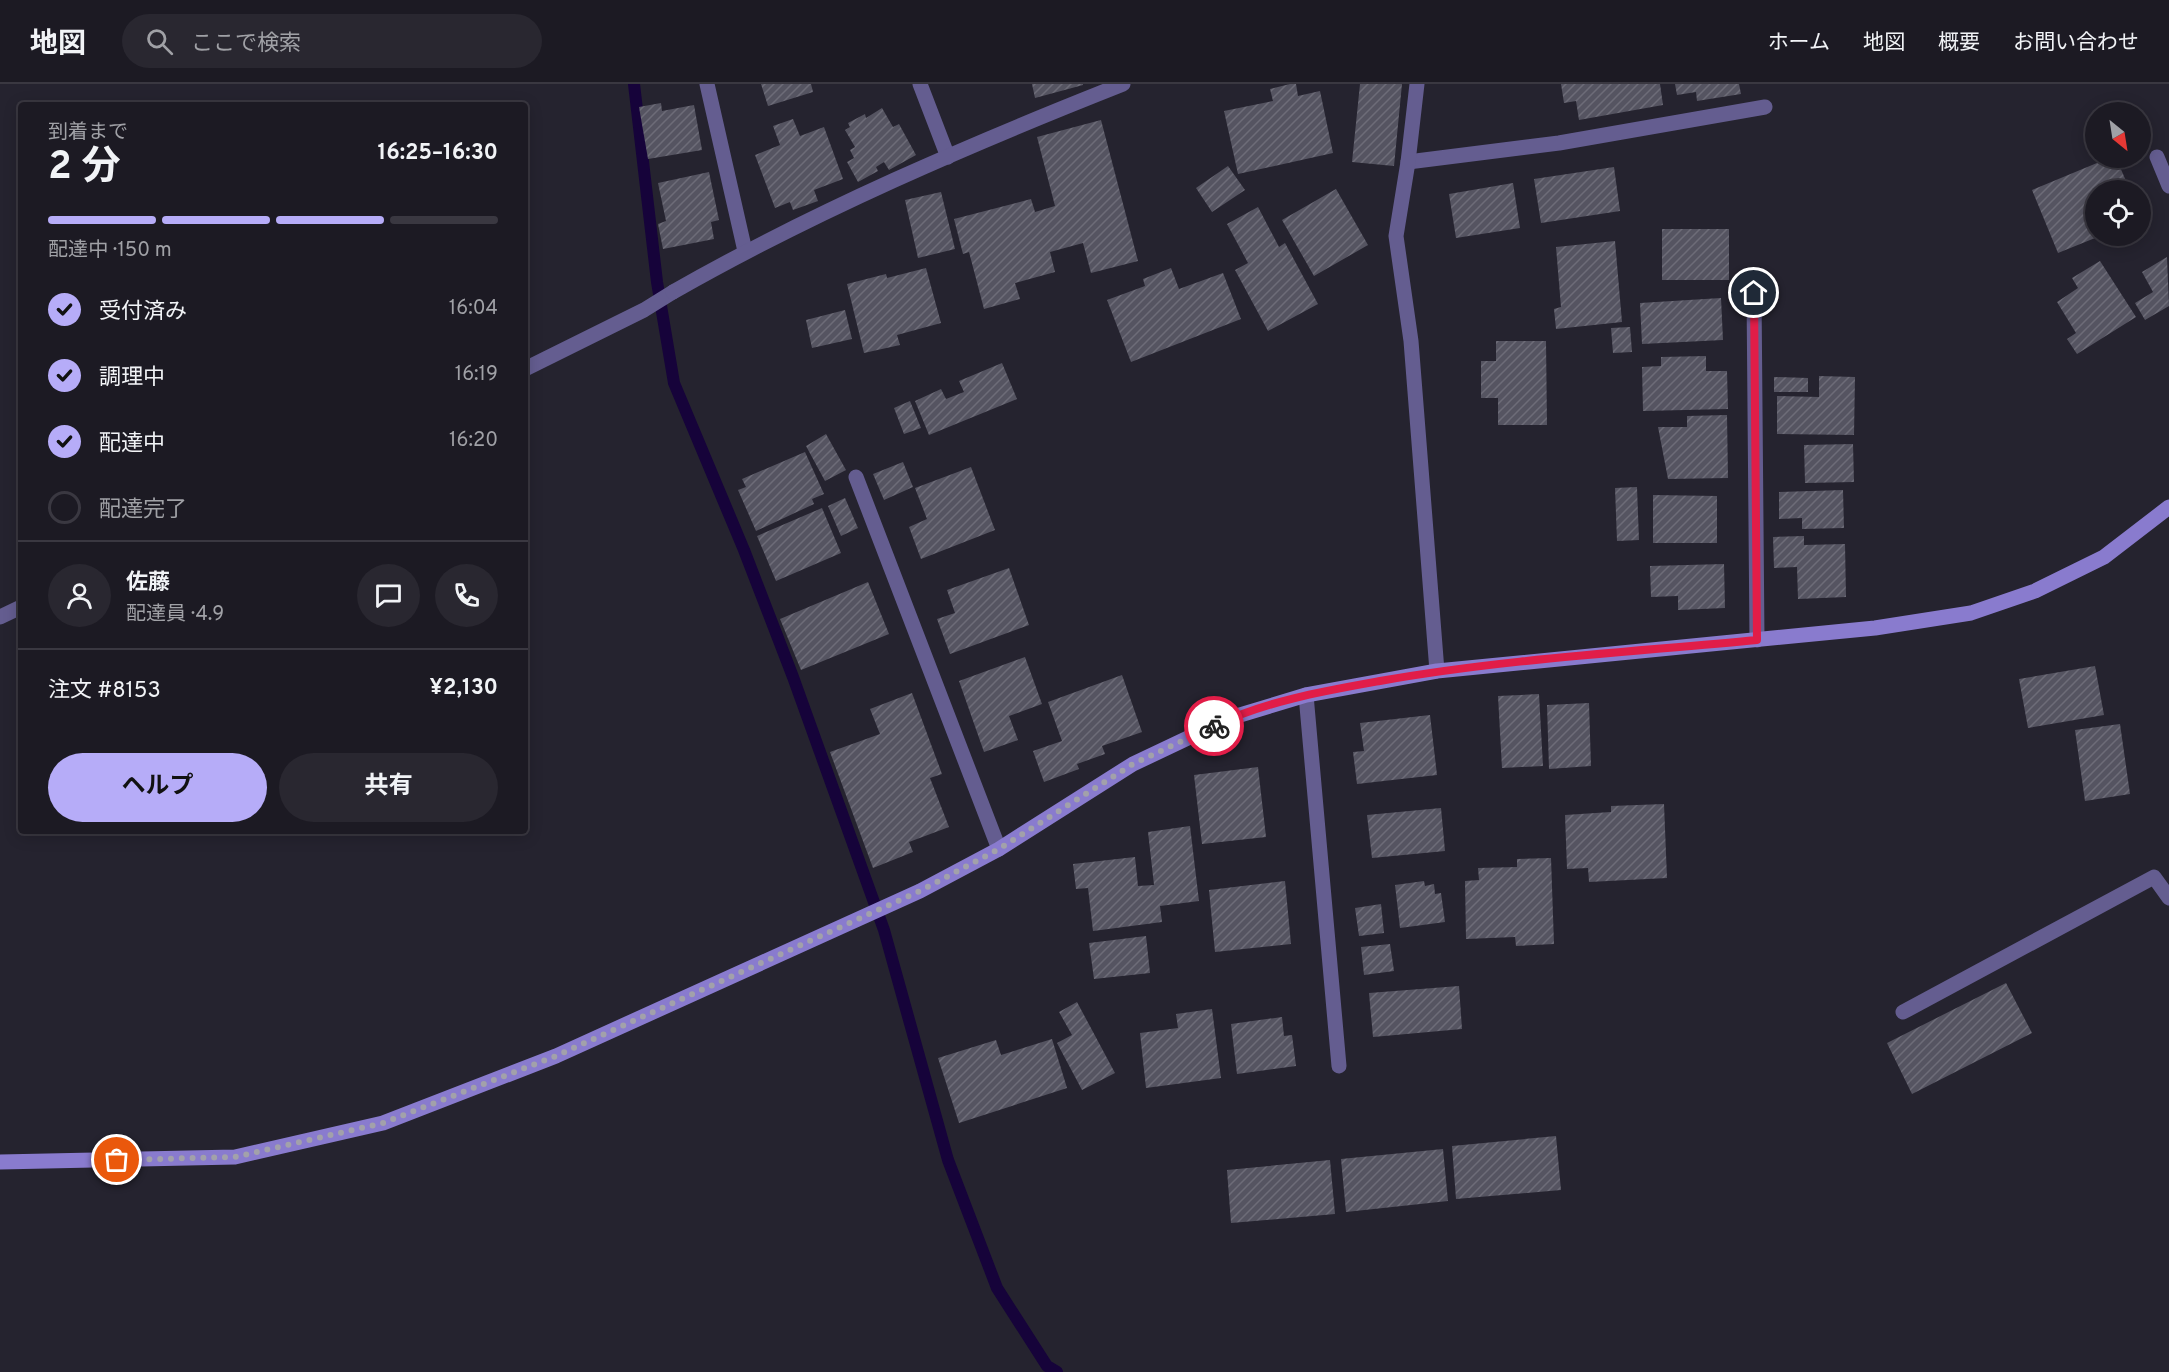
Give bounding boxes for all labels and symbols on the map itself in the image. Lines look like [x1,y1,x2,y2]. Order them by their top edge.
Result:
north arrow [2085,102,2151,168]
pin [1728,267,1779,318]
courier [1184,696,1244,756]
pin [91,1134,142,1185]

